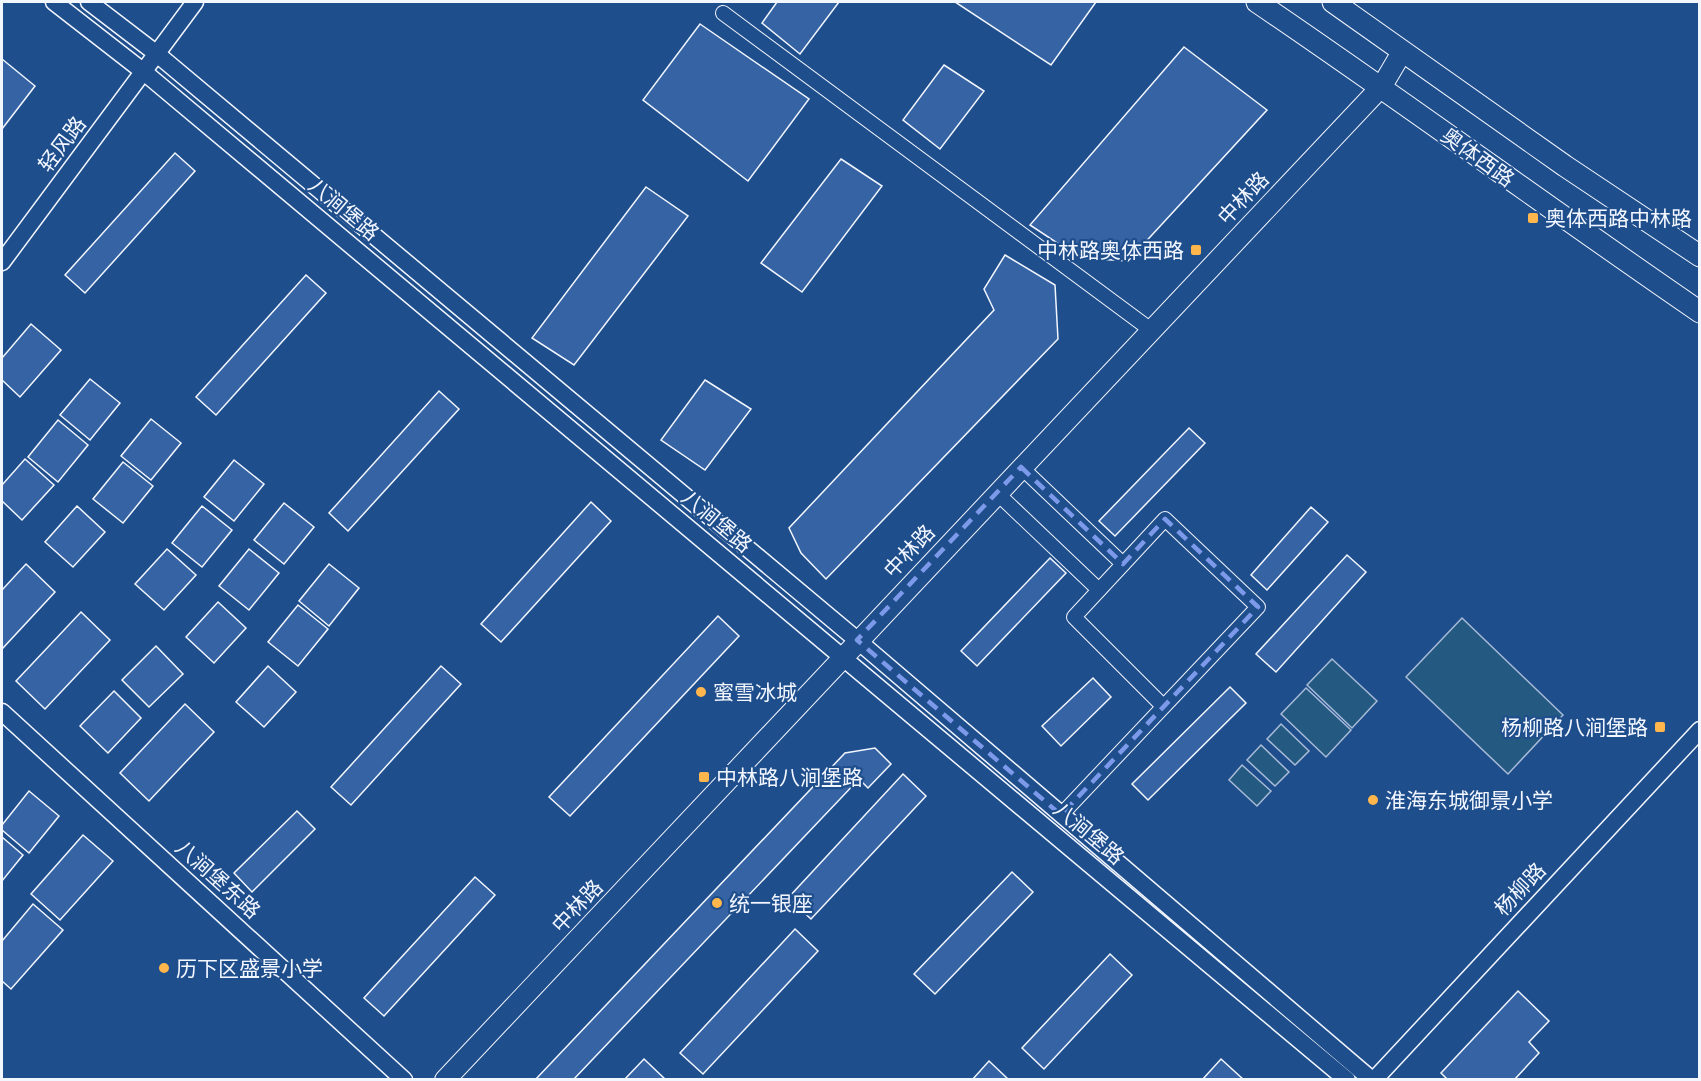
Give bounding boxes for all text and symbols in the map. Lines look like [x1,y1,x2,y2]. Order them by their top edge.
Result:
street label: 轻风路 [33,111,91,177]
street label: 奥体西路 [1437,122,1519,192]
street label: 中林路 [1212,166,1274,230]
street label: 八涧堡路 [304,172,384,246]
place label: 奥体西路中林路 [1545,206,1692,231]
marker: 奥体西路中林路 [1526,211,1540,225]
place label: 中林路奥体西路 [1037,238,1184,263]
marker: 中林路奥体西路 [1189,243,1203,257]
street label: 八涧堡路 [677,484,757,558]
street label: 中林路 [878,519,940,583]
place label: 蜜雪冰城 [713,680,797,705]
marker: 蜜雪冰城 [694,685,708,699]
place label: 杨柳路八涧堡路 [1501,715,1648,740]
marker: 杨柳路八涧堡路 [1653,720,1667,734]
place label: 中林路八涧堡路 [716,765,863,790]
marker: 中林路八涧堡路 [697,770,711,784]
place label: 淮海东城御景小学 [1385,788,1553,813]
marker: 淮海东城御景小学 [1366,793,1380,807]
street label: 八涧堡路 [1049,796,1129,870]
street label: 八涧堡东路 [171,835,265,923]
street label: 杨柳路 [1489,857,1551,921]
street label: 中林路 [546,874,608,938]
place label: 统一银座 [729,891,813,916]
marker: 统一银座 [710,896,724,910]
place label: 历下区盛景小学 [176,956,323,981]
marker: 历下区盛景小学 [157,961,171,975]

